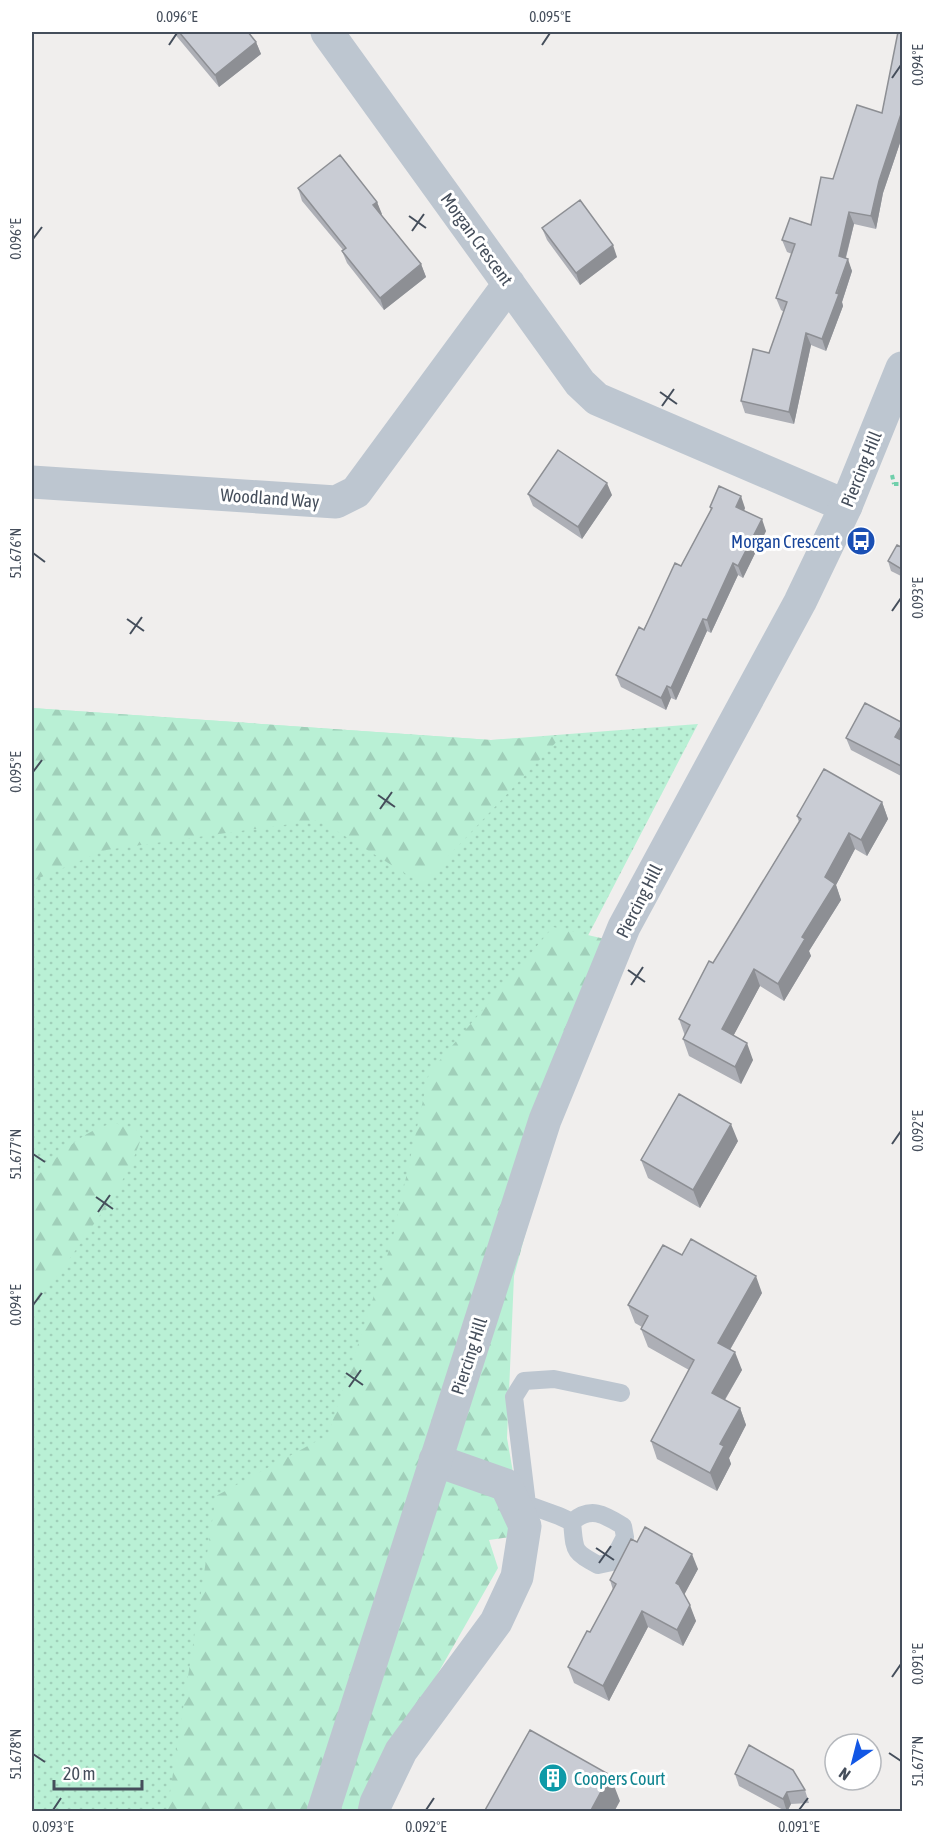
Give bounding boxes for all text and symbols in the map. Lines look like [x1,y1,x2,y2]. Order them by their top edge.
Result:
text: 0.096°E [156,8,198,25]
text: 0.095°E [529,8,571,25]
text: 0.094°E [909,44,926,86]
street label: Morgan Crescent [436,189,518,289]
text: 0.096°E [7,218,24,260]
street label: Piercing Hill [836,428,886,510]
street label: Woodland Way [220,484,320,512]
bus stop icon: Morgan Crescent [845,525,877,557]
text: 51.676°N [7,528,24,578]
place label: Morgan Crescent [731,531,840,552]
text: 0.093°E [909,577,926,619]
text: 0.095°E [7,751,24,793]
street label: Piercing Hill [611,860,667,941]
text: 0.092°E [909,1110,926,1152]
text: 51.677°N [7,1129,24,1179]
text: 0.094°E [7,1284,24,1326]
street label: Piercing Hill [447,1315,491,1397]
text: 0.091°E [909,1643,926,1685]
text: 51.678°N [7,1729,24,1779]
north arrow [823,1732,883,1792]
text: 51.677°N [909,1736,926,1786]
scale bar [54,1753,142,1791]
building icon: Coopers Court [537,1762,569,1794]
text: 20 m [63,1763,95,1784]
text: N [835,1764,853,1784]
place label: Coopers Court [574,1768,665,1789]
text: 0.093°E [32,1818,74,1835]
text: 0.092°E [405,1818,447,1835]
text: 0.091°E [778,1818,820,1835]

